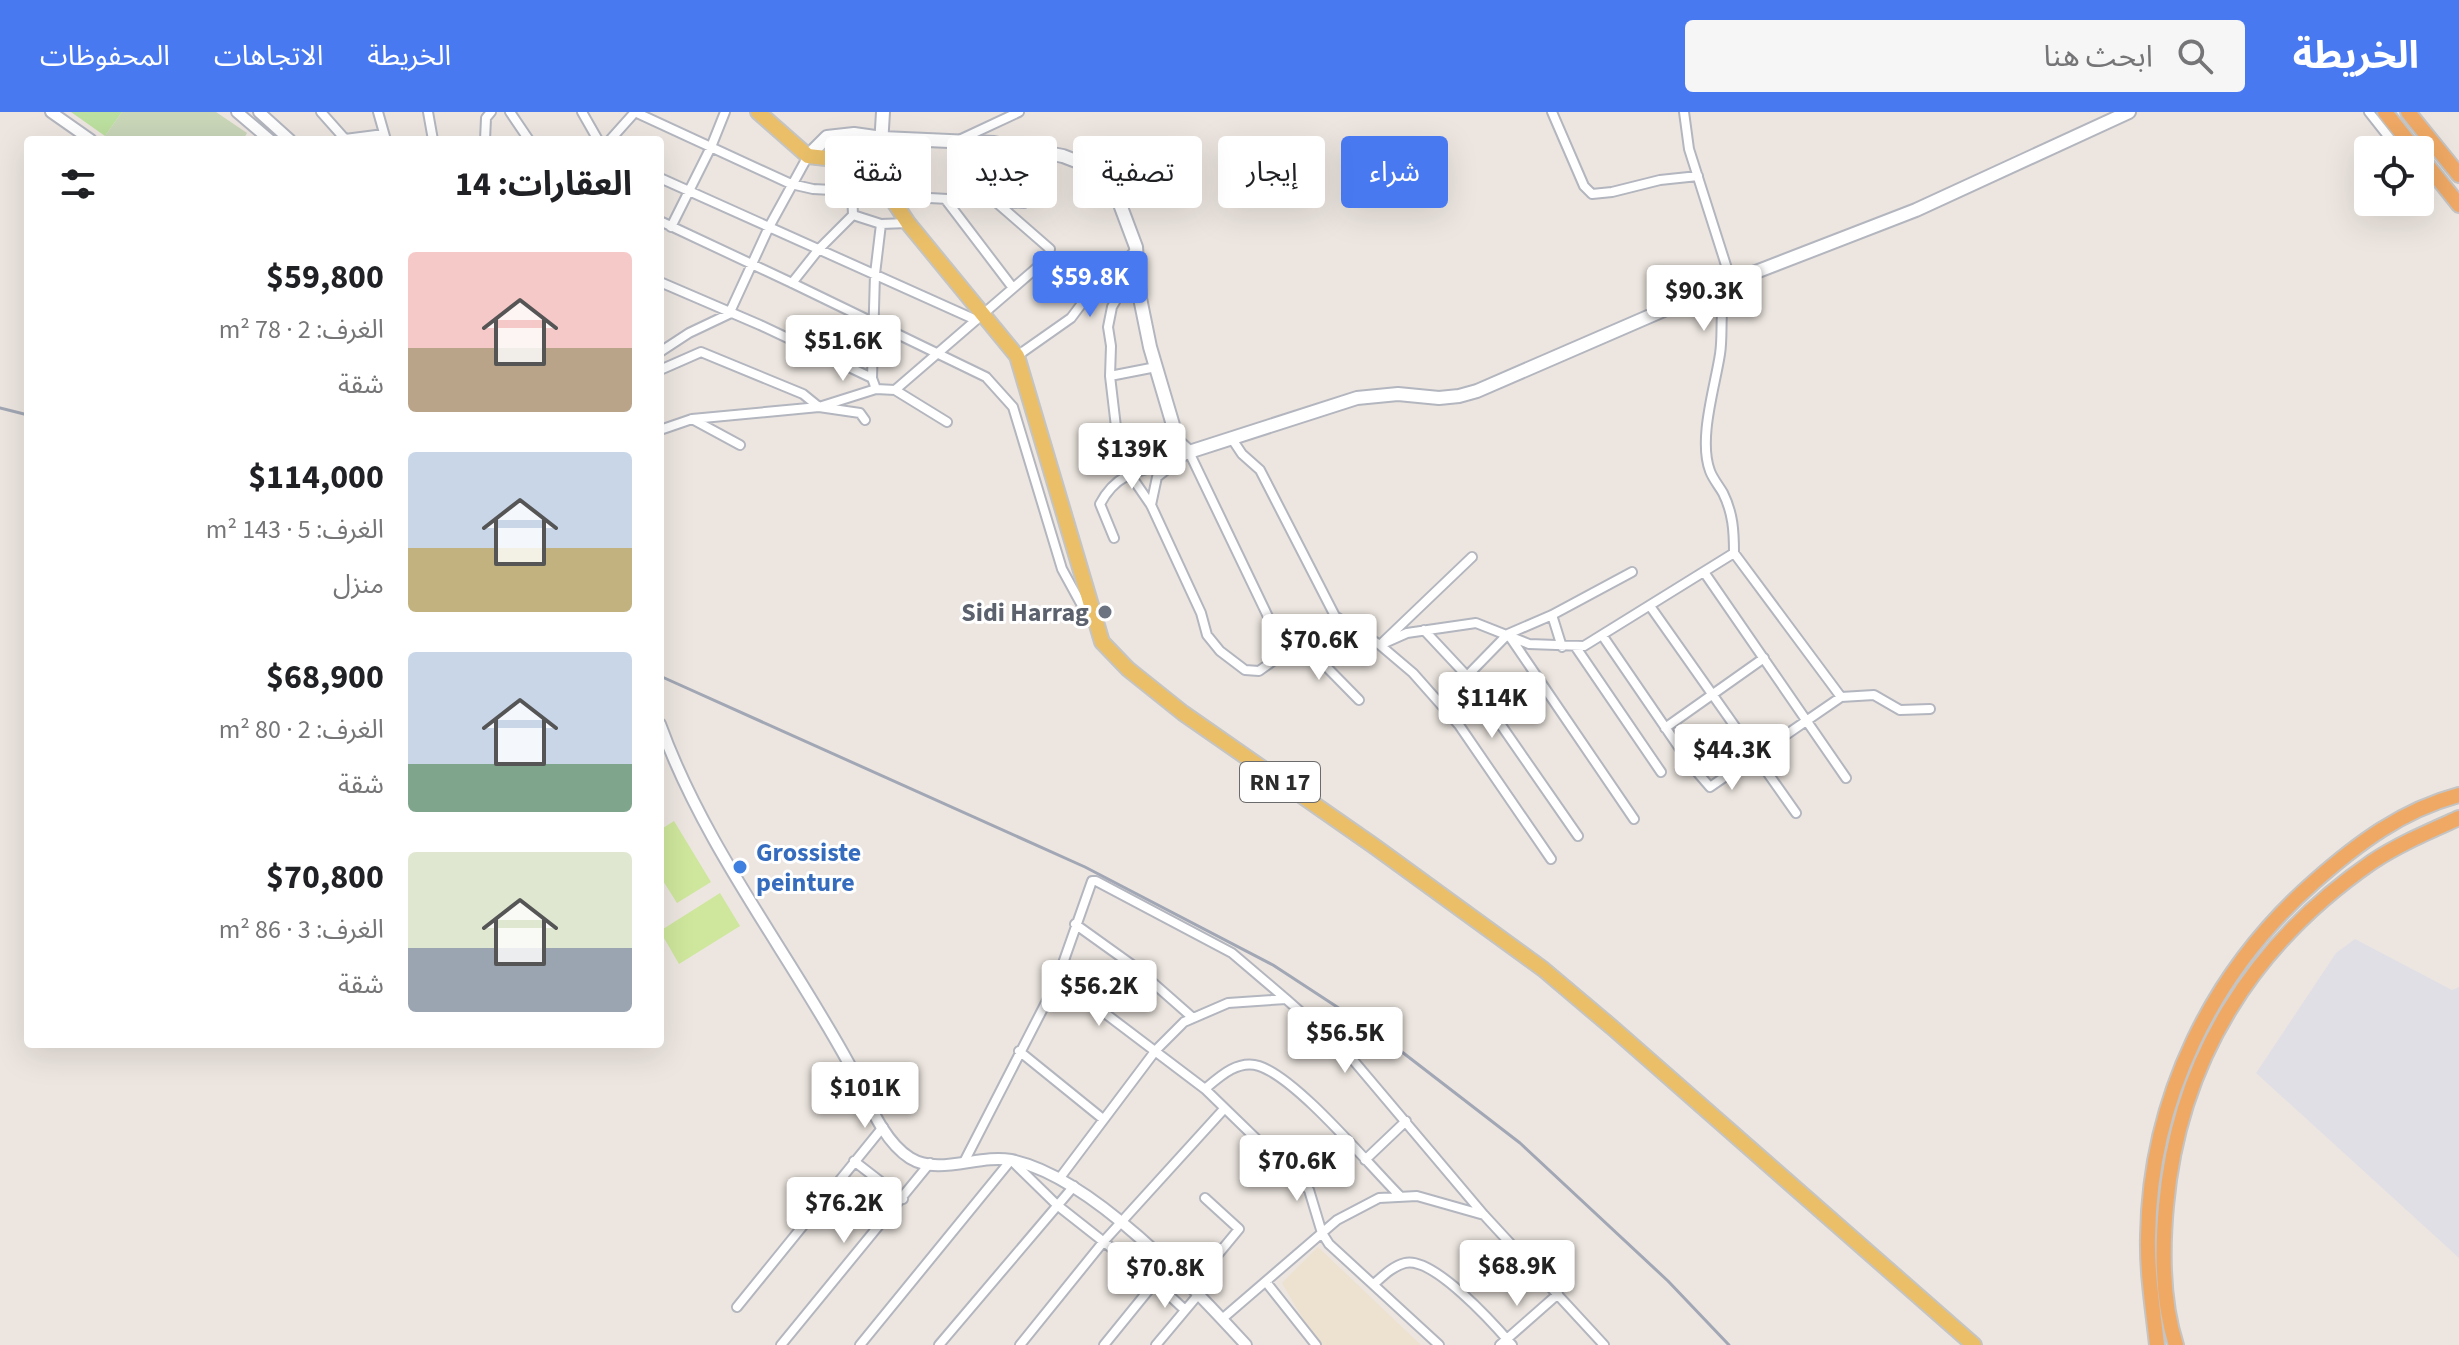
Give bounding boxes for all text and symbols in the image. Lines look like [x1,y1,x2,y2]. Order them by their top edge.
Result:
search box [1685,20,2245,92]
text: الخريطة [2293,29,2419,83]
icon: search [2173,34,2217,78]
text: ابحث هنا [2043,35,2153,78]
text: المحفوظات [40,36,170,76]
text: الاتجاهات [214,36,323,76]
text: الخريطة [367,36,451,76]
chip: شقة [825,136,931,208]
chip: جديد [947,136,1057,208]
chip: تصفية [1073,136,1202,208]
chip: إيجار [1218,136,1325,208]
chip: شراء [1341,136,1448,208]
map controls [2354,136,2434,216]
button: locate [2354,136,2434,216]
text: العقارات: 14 [455,160,632,209]
icon: filters [56,162,100,206]
pin: $59.8K [1025,251,1155,319]
text: $59,800 [266,253,384,302]
text: $59.8K [1051,258,1129,295]
pin: $90.3K [1639,265,1769,333]
text: $90.3K [1665,272,1743,309]
icon: home [472,284,568,380]
text: الغرف: 2 · 78 m² [219,311,384,348]
pin: $51.6K [778,315,908,383]
text: $51.6K [804,322,882,359]
text: شقة [338,366,384,403]
pin: $139K [1076,423,1188,491]
text: $139K [1097,430,1167,467]
text: $114,000 [248,453,384,502]
icon: home [472,484,568,580]
text: الغرف: 5 · 143 m² [206,511,384,548]
text: منزل [333,566,384,603]
place label: Sidi Harrag [961,594,1089,631]
marker: Sidi Harrag [1096,603,1114,621]
pin: $70.6K [1254,614,1384,682]
text: $70.6K [1280,621,1358,658]
text: $68,900 [266,653,384,702]
pin: $114K [1436,672,1548,740]
text: $114K [1457,679,1527,716]
icon: home [472,684,568,780]
text: الغرف: 2 · 80 m² [219,711,384,748]
pin: $44.3K [1667,724,1797,792]
text: $44.3K [1693,731,1771,768]
road number: RN 17 [1240,762,1320,802]
text: شقة [338,766,384,803]
place label: Grossiste peinture [756,834,861,901]
text: $70,800 [266,853,384,902]
marker: Grossiste peinture [731,858,749,876]
icon: home [472,884,568,980]
text: الغرف: 3 · 86 m² [219,911,384,948]
pin: $56.2K [1034,960,1164,1028]
text: شقة [338,966,384,1003]
text: $56.2K [1060,967,1138,1004]
pin: $56.5K [1280,1007,1410,1075]
text: $56.5K [1306,1014,1384,1051]
pin: $101K [809,1062,921,1130]
text: $101K [830,1069,900,1106]
pin: $70.6K [1232,1135,1362,1203]
text: $70.6K [1258,1142,1336,1179]
pin: $76.2K [779,1177,909,1245]
text: $76.2K [805,1184,883,1221]
pin: $68.9K [1452,1240,1582,1308]
pin: $70.8K [1100,1242,1230,1310]
text: $68.9K [1478,1247,1556,1284]
text: $70.8K [1126,1249,1204,1286]

